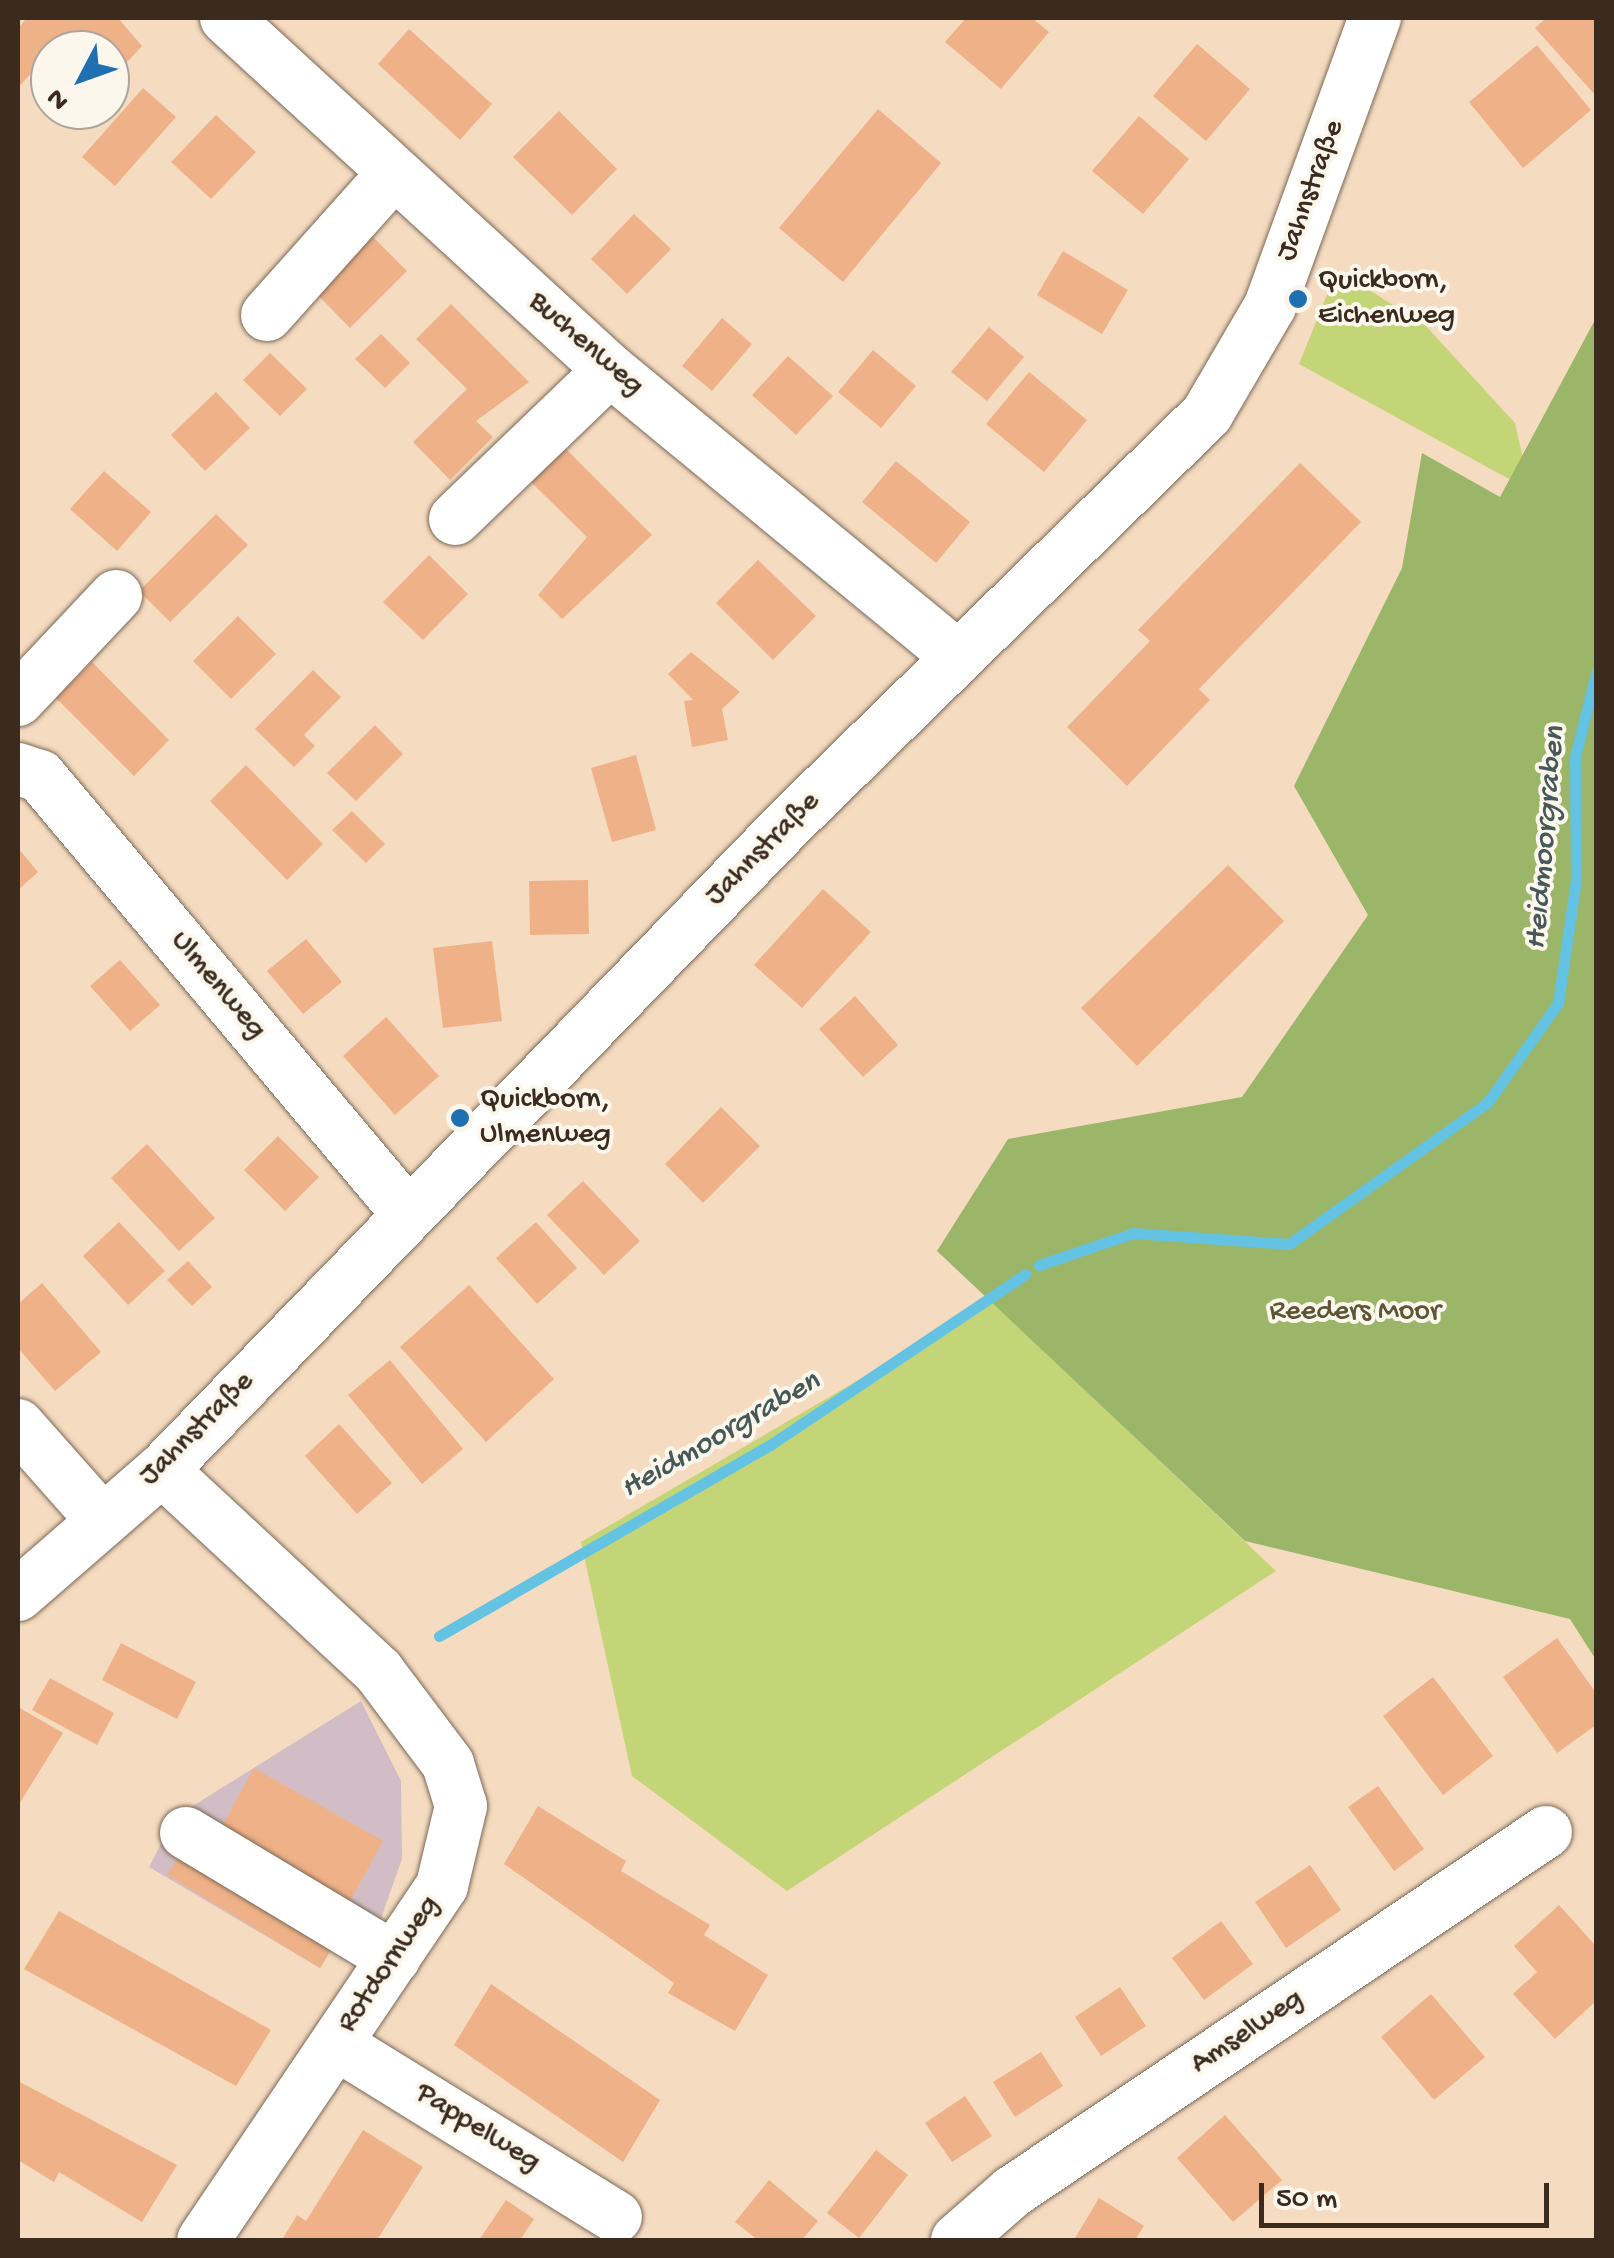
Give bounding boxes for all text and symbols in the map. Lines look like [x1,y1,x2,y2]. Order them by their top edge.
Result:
north arrow [30,30,130,130]
text: N [40,81,77,116]
street label: Jahnstraße [1270,116,1354,266]
place label: Quickborn, Eichenweg [1318,264,1455,334]
street label: Buchenweg [520,285,650,405]
marker: Quickborn, Eichenweg [1287,288,1309,310]
water label: Heidmoorgraben [1518,725,1576,951]
street label: Jahnstraße [699,785,829,915]
street label: Ulmenweg [161,924,273,1048]
place label: Quickborn, Ulmenweg [480,1083,611,1154]
marker: Quickborn, Ulmenweg [449,1107,471,1129]
park label: Reeders Moor [1269,1295,1441,1331]
water label: Heidmoorgraben [615,1363,827,1509]
street label: Jahnstraße [133,1365,263,1495]
street label: Rotdornweg [331,1890,449,2040]
street label: Amselweg [1185,1982,1311,2084]
street label: Pappelweg [408,2076,546,2182]
scale bar [1264,2163,1554,2225]
text: 50 m [1276,2183,1337,2218]

